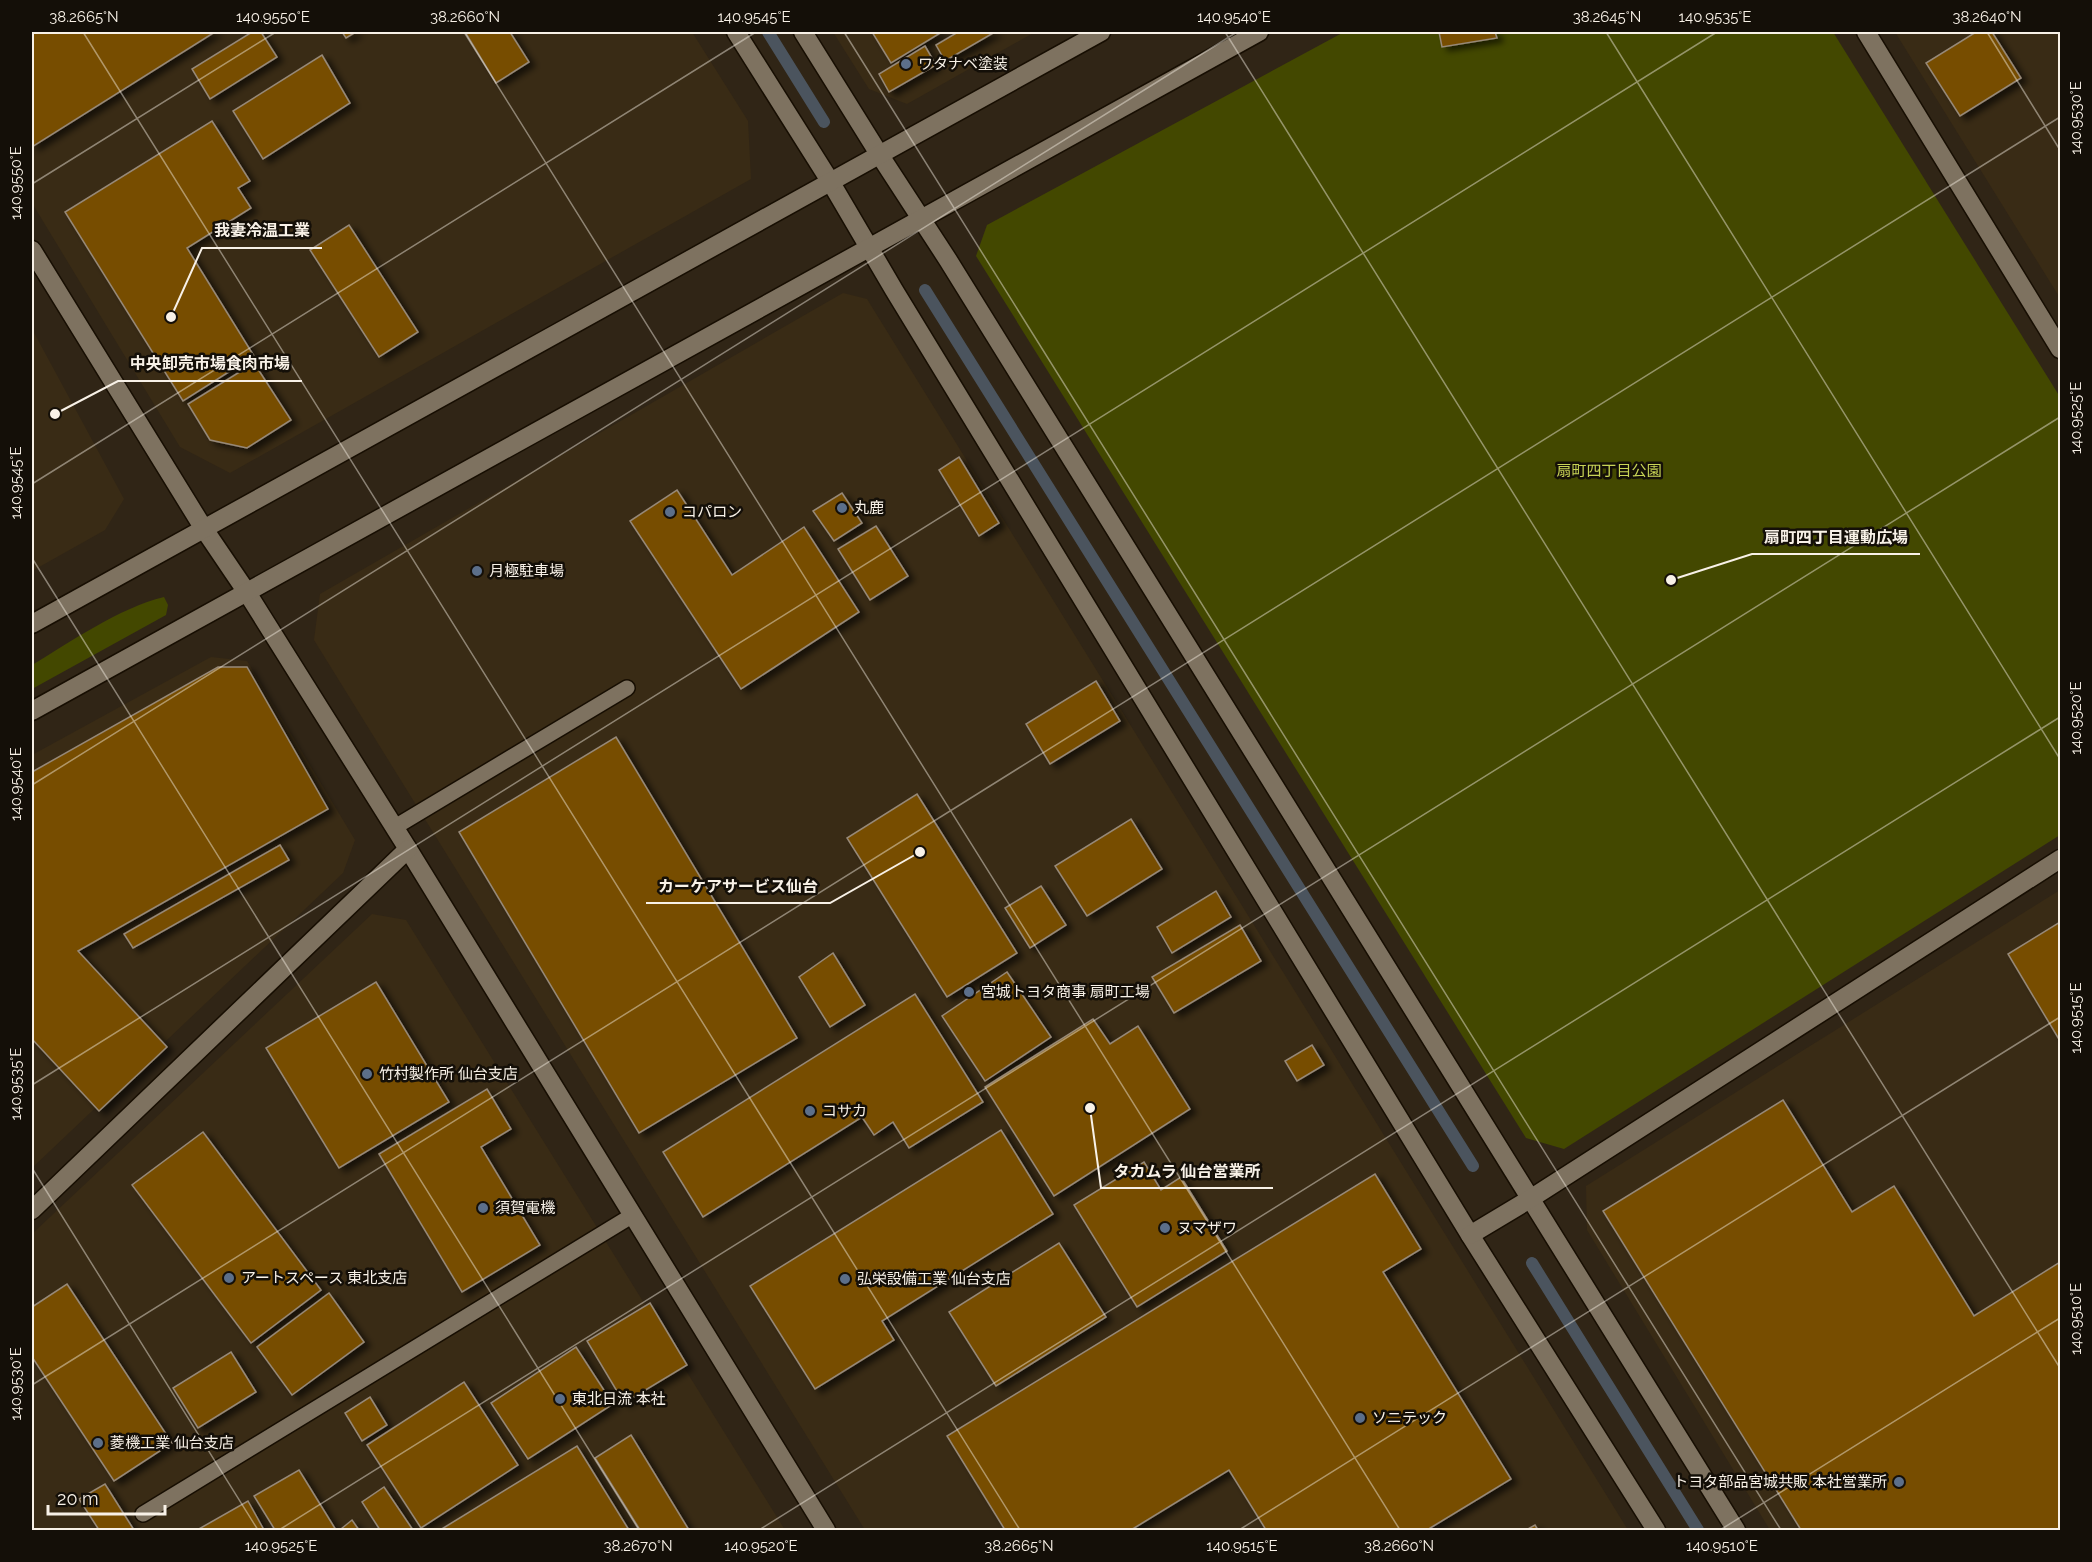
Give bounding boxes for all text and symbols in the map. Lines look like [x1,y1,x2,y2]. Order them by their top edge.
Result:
text: 38.2665°N [49,8,119,26]
text: 140.9550°E [236,8,310,26]
text: 38.2660°N [430,8,500,26]
text: 140.9545°E [717,8,791,26]
text: 140.9540°E [1197,8,1271,26]
text: 38.2645°N [1573,8,1641,26]
text: 140.9535°E [1679,8,1751,26]
text: 38.2640°N [1952,8,2022,26]
place label: ワタナベ塗装 [918,55,1008,73]
marker: ワタナベ塗装 [899,57,913,71]
text: 140.9530°E [2067,81,2085,155]
text: 140.9550°E [7,146,25,220]
callout: 我妻冷温工業 [202,214,322,248]
text: 我妻冷温工業 [214,221,310,240]
callout: 中央卸売市場食肉市場 [118,347,302,381]
text: 中央卸売市場食肉市場 [130,354,290,373]
text: 140.9525°E [2067,382,2085,454]
text: 140.9545°E [7,446,25,520]
park label: 扇町四丁目公園 [1556,462,1662,480]
place label: 丸鹿 [854,499,884,517]
marker: 丸鹿 [835,501,849,515]
place label: コパロン [682,503,742,521]
marker: コパロン [663,505,677,519]
callout: 扇町四丁目運動広場 [1752,520,1920,554]
text: 扇町四丁目運動広場 [1764,528,1908,547]
place label: 月極駐車場 [489,562,564,580]
marker: 月極駐車場 [470,564,484,578]
text: 140.9520°E [2067,681,2085,755]
text: 140.9540°E [7,747,25,821]
callout: カーケアサービス仙台 [646,869,830,903]
text: カーケアサービス仙台 [658,877,818,896]
text: 140.9515°E [2067,982,2085,1054]
place label: 宮城トヨタ商事 扇町工場 [981,983,1150,1001]
marker: 宮城トヨタ商事 扇町工場 [962,985,976,999]
text: 140.9535°E [7,1048,25,1120]
place label: 竹村製作所 仙台支店 [379,1065,518,1083]
marker: 竹村製作所 仙台支店 [360,1067,374,1081]
place label: コサカ [822,1102,867,1120]
marker: コサカ [803,1104,817,1118]
callout: タカムラ 仙台営業所 [1101,1154,1273,1188]
text: タカムラ 仙台営業所 [1113,1162,1261,1181]
place label: 須賀電機 [495,1199,555,1217]
marker: 須賀電機 [476,1201,490,1215]
place label: ヌマザワ [1177,1219,1237,1237]
marker: ヌマザワ [1158,1221,1172,1235]
place label: アートスペース 東北支店 [241,1269,407,1287]
place label: 弘栄設備工業 仙台支店 [857,1270,1011,1288]
marker: アートスペース 東北支店 [222,1271,236,1285]
marker: 弘栄設備工業 仙台支店 [838,1272,852,1286]
text: 140.9510°E [2067,1283,2085,1355]
text: 140.9530°E [7,1347,25,1421]
place label: 東北日流 本社 [572,1390,666,1408]
marker: 東北日流 本社 [553,1392,567,1406]
place label: ソニテック [1372,1409,1447,1427]
marker: ソニテック [1353,1411,1367,1425]
place label: 菱機工業 仙台支店 [110,1434,234,1452]
marker: 菱機工業 仙台支店 [91,1436,105,1450]
place label: トヨタ部品宮城共販 本社営業所 [1673,1473,1887,1491]
marker: トヨタ部品宮城共販 本社営業所 [1892,1475,1906,1489]
scale bar [48,1478,165,1516]
text: 20 m [57,1488,99,1509]
text: 140.9525°E [245,1537,317,1555]
text: 38.2670°N [603,1537,673,1555]
text: 140.9520°E [724,1537,798,1555]
text: 38.2665°N [984,1537,1054,1555]
text: 140.9515°E [1206,1537,1278,1555]
text: 38.2660°N [1364,1537,1434,1555]
text: 140.9510°E [1686,1537,1758,1555]

